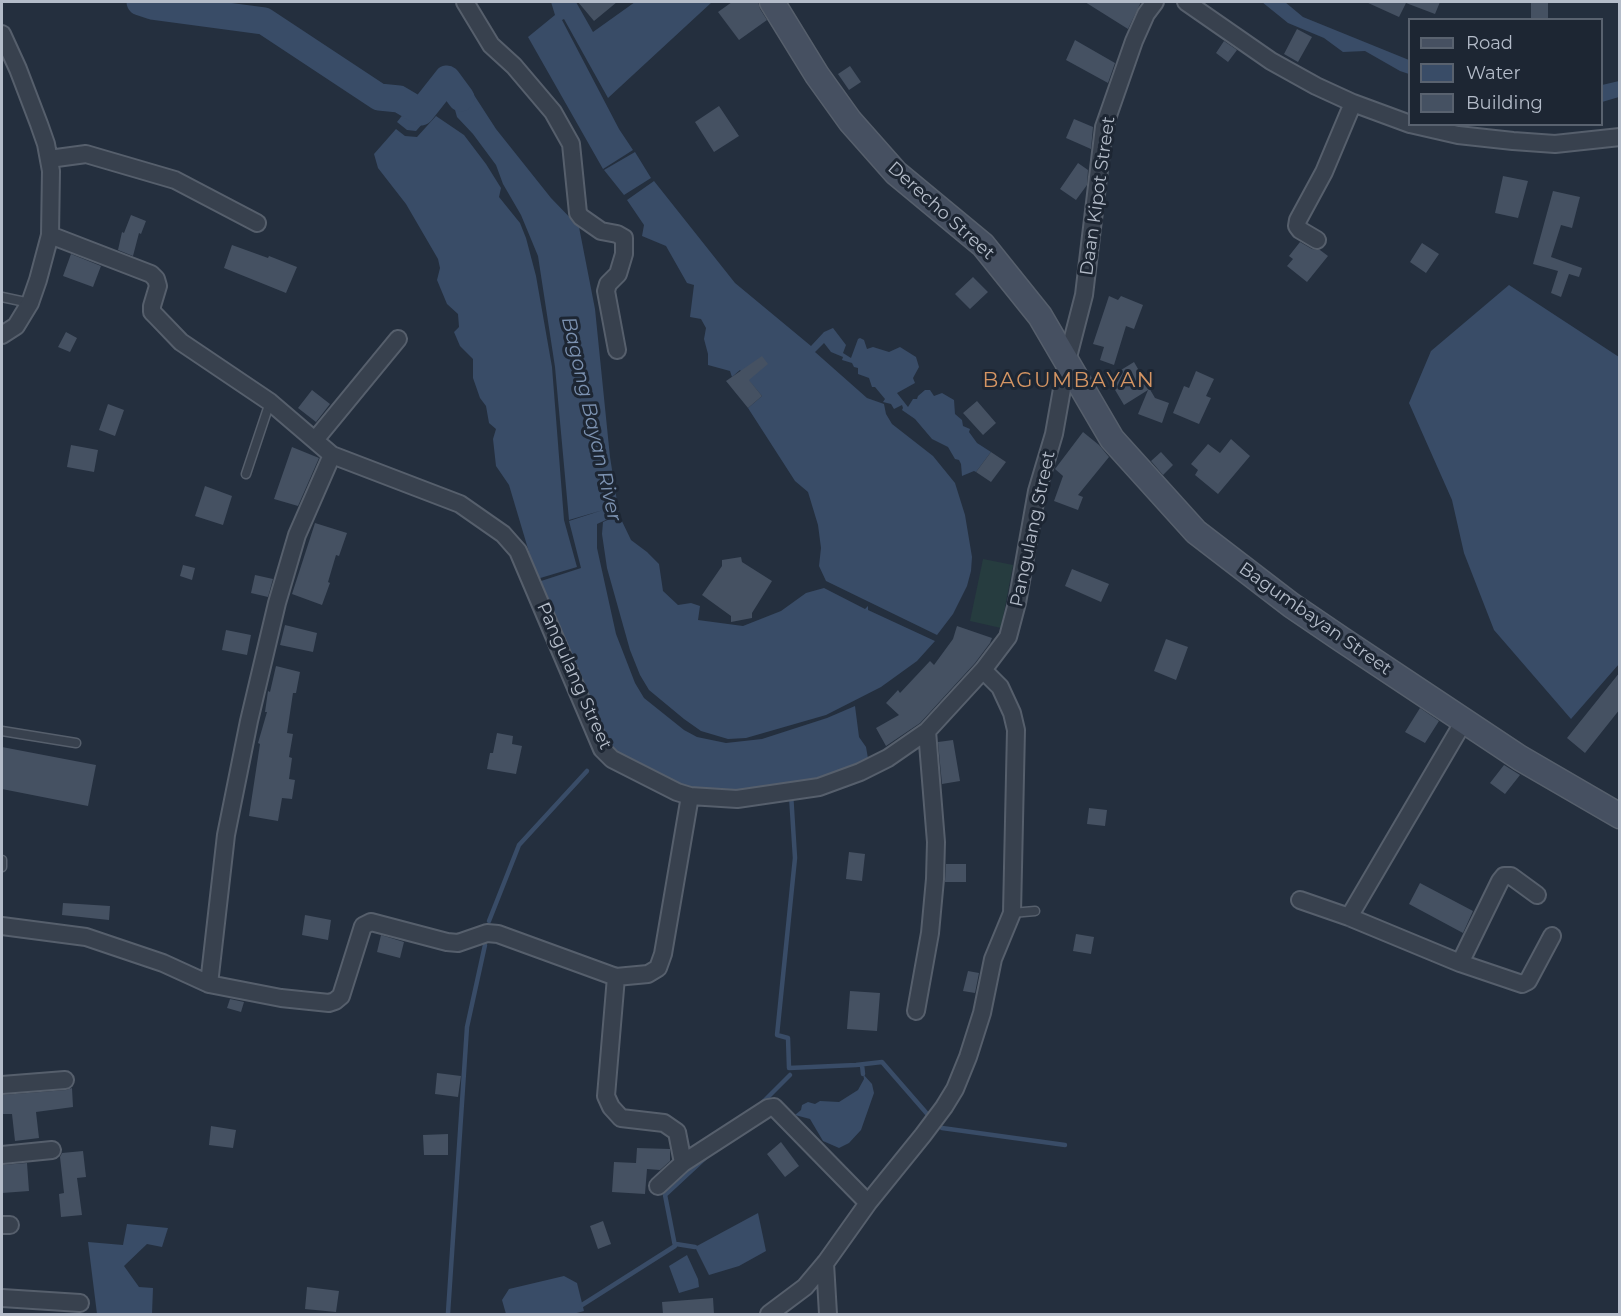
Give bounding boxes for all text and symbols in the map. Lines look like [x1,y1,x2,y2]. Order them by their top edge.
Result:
legend [1408,18,1603,126]
text: Road [1466,32,1513,54]
text: Water [1466,62,1521,84]
text: Building [1466,92,1543,114]
street label: Daan Kipot Street [1076,115,1120,277]
street label: Derecho Street [883,157,999,265]
water label: Bagong Bayan River [556,314,626,524]
district label: BAGUMBAYAN [983,368,1155,394]
street label: Pangulang Street [1006,449,1060,609]
street label: Bagumbayan Street [1234,558,1396,680]
street label: Pangulang Street [532,599,616,753]

